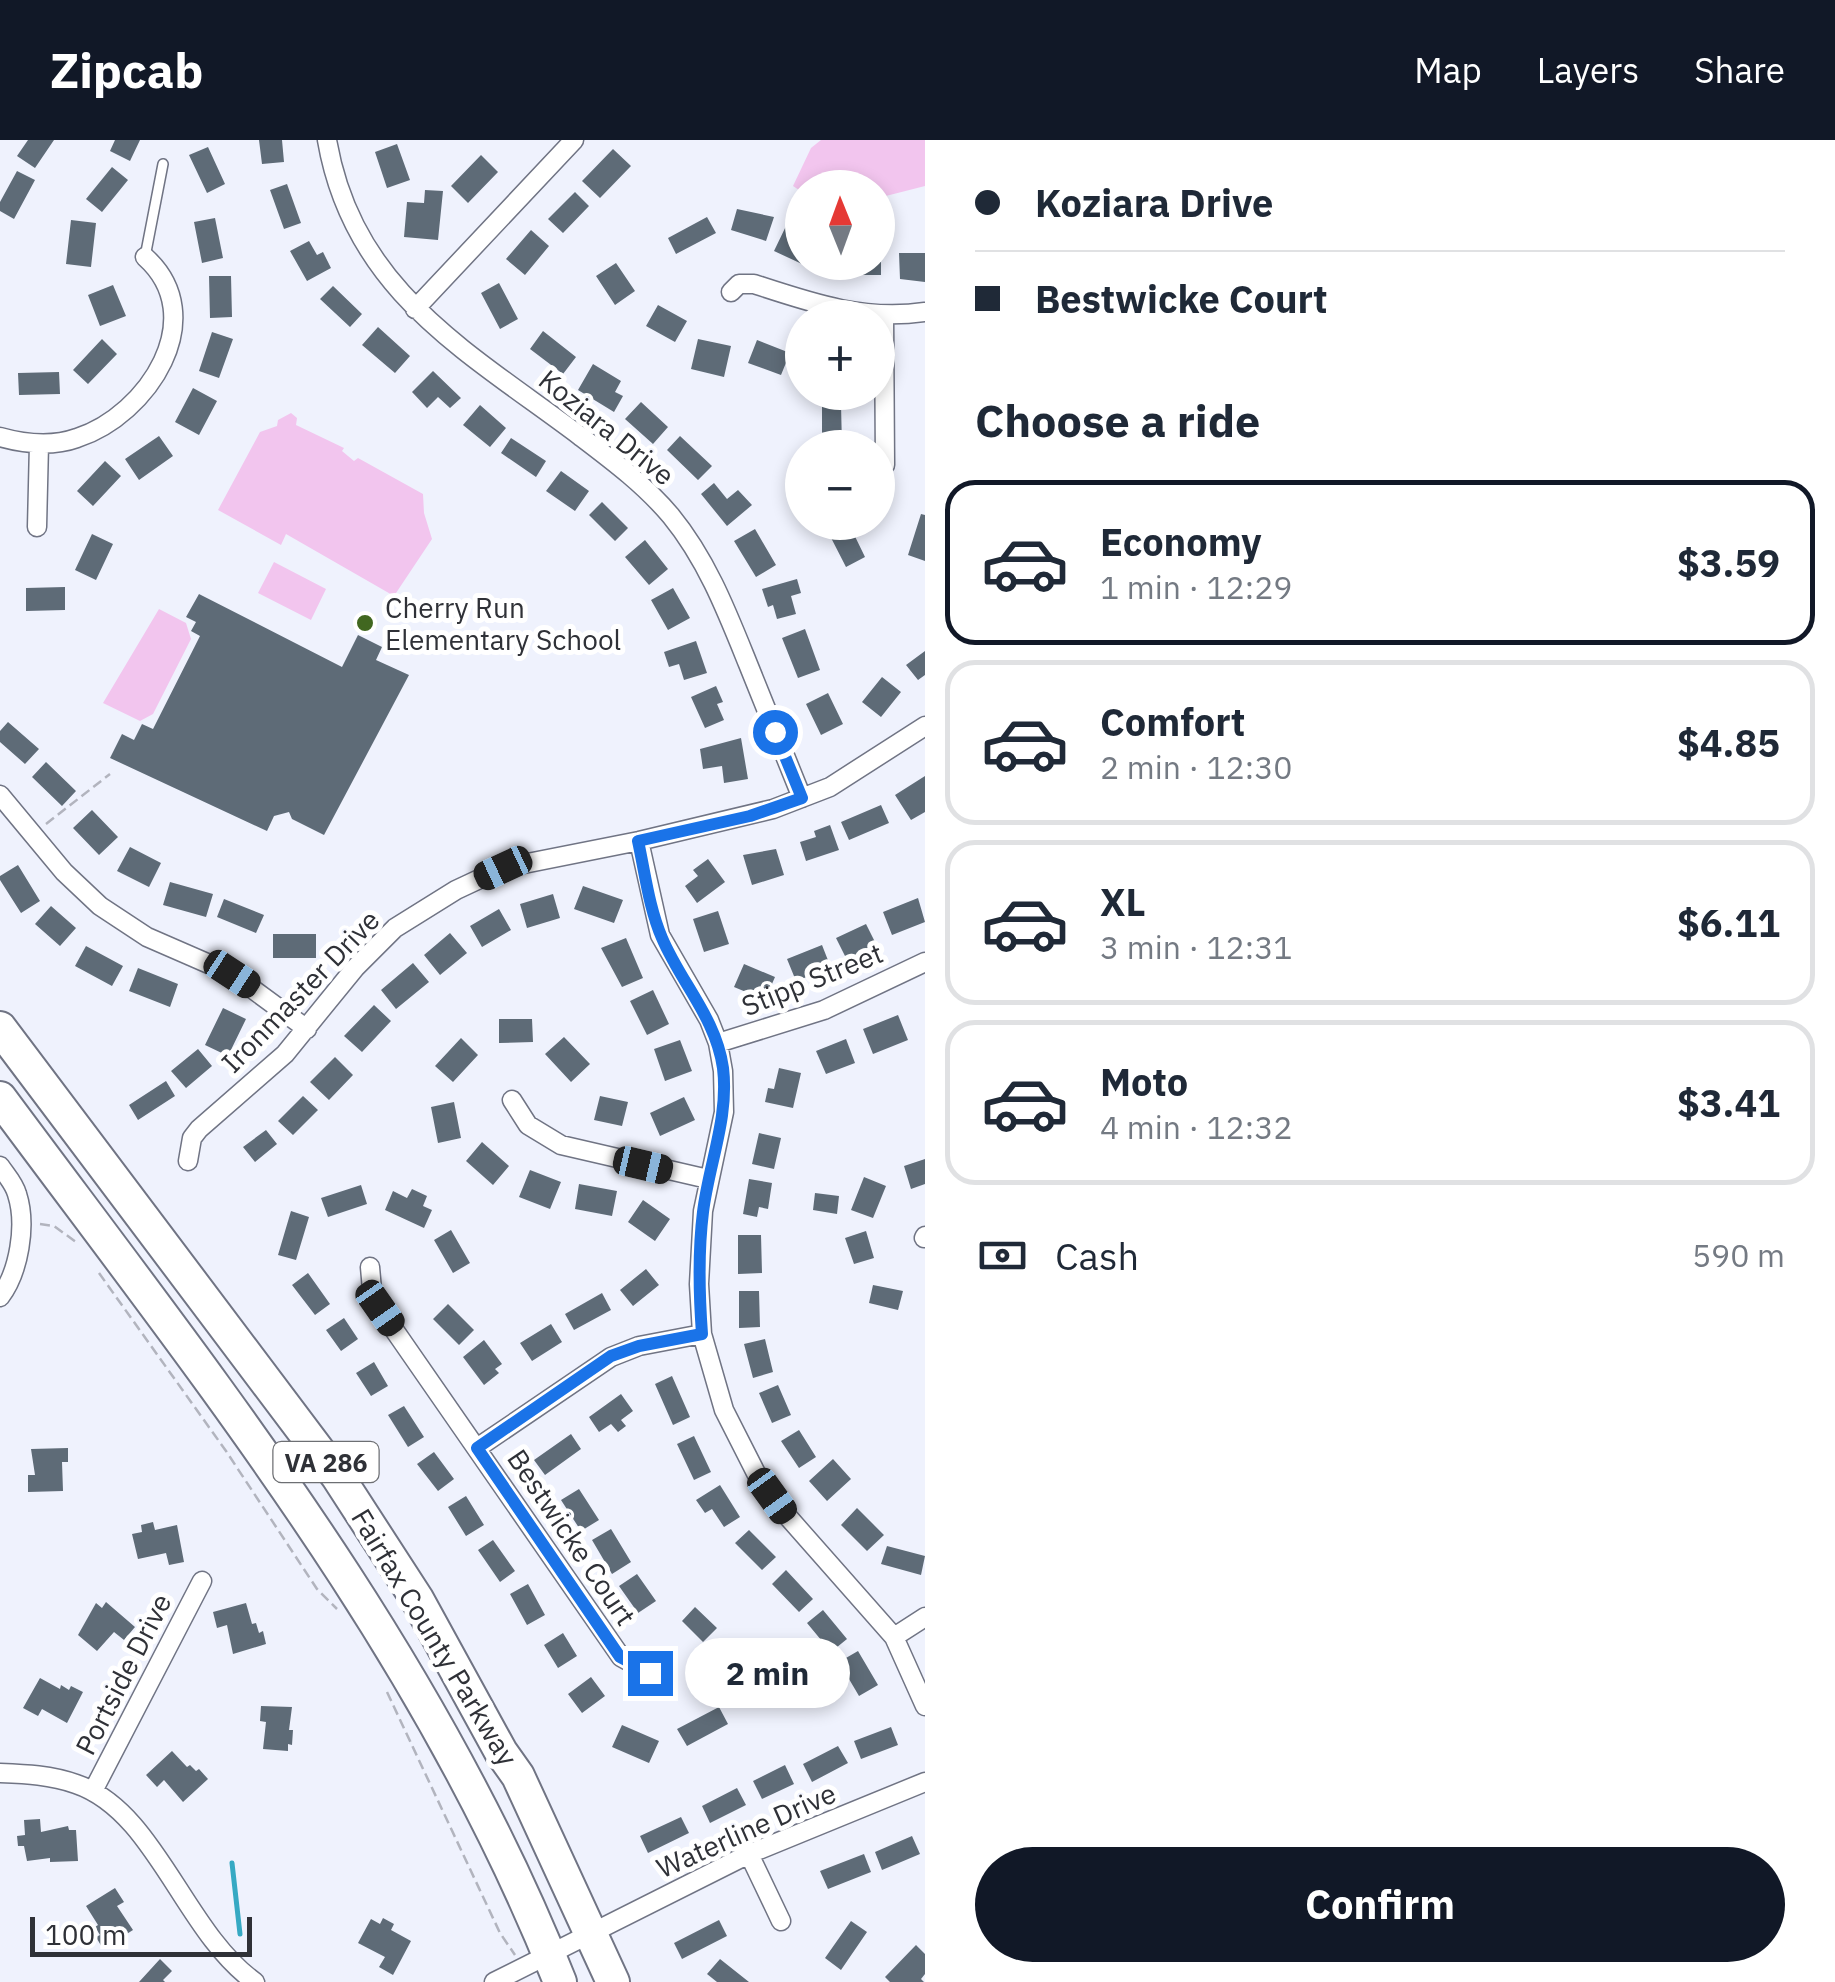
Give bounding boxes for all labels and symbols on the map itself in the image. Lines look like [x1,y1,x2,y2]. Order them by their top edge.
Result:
north arrow [785,170,895,280]
street label: Koziara Drive [532,361,682,493]
place label: Cherry Run Elementary School [385,589,621,658]
marker: Cherry Run Elementary School [354,612,376,634]
route start [753,710,798,755]
car [469,842,537,894]
street label: Ironmaster Drive [213,902,387,1080]
street label: Stipp Street [736,934,888,1024]
car [199,945,265,1003]
car [610,1144,676,1186]
car [351,1275,409,1341]
road number: VA 286 [274,1442,378,1482]
street label: Bestwicke Court [499,1442,645,1632]
car [742,1463,802,1529]
street label: Fairfax County Parkway [344,1502,527,1772]
street label: Portside Drive [67,1587,179,1761]
callout: 2 min [685,1638,850,1708]
route end [628,1651,673,1696]
street label: Waterline Drive [651,1774,841,1886]
scale bar [30,1912,252,1956]

